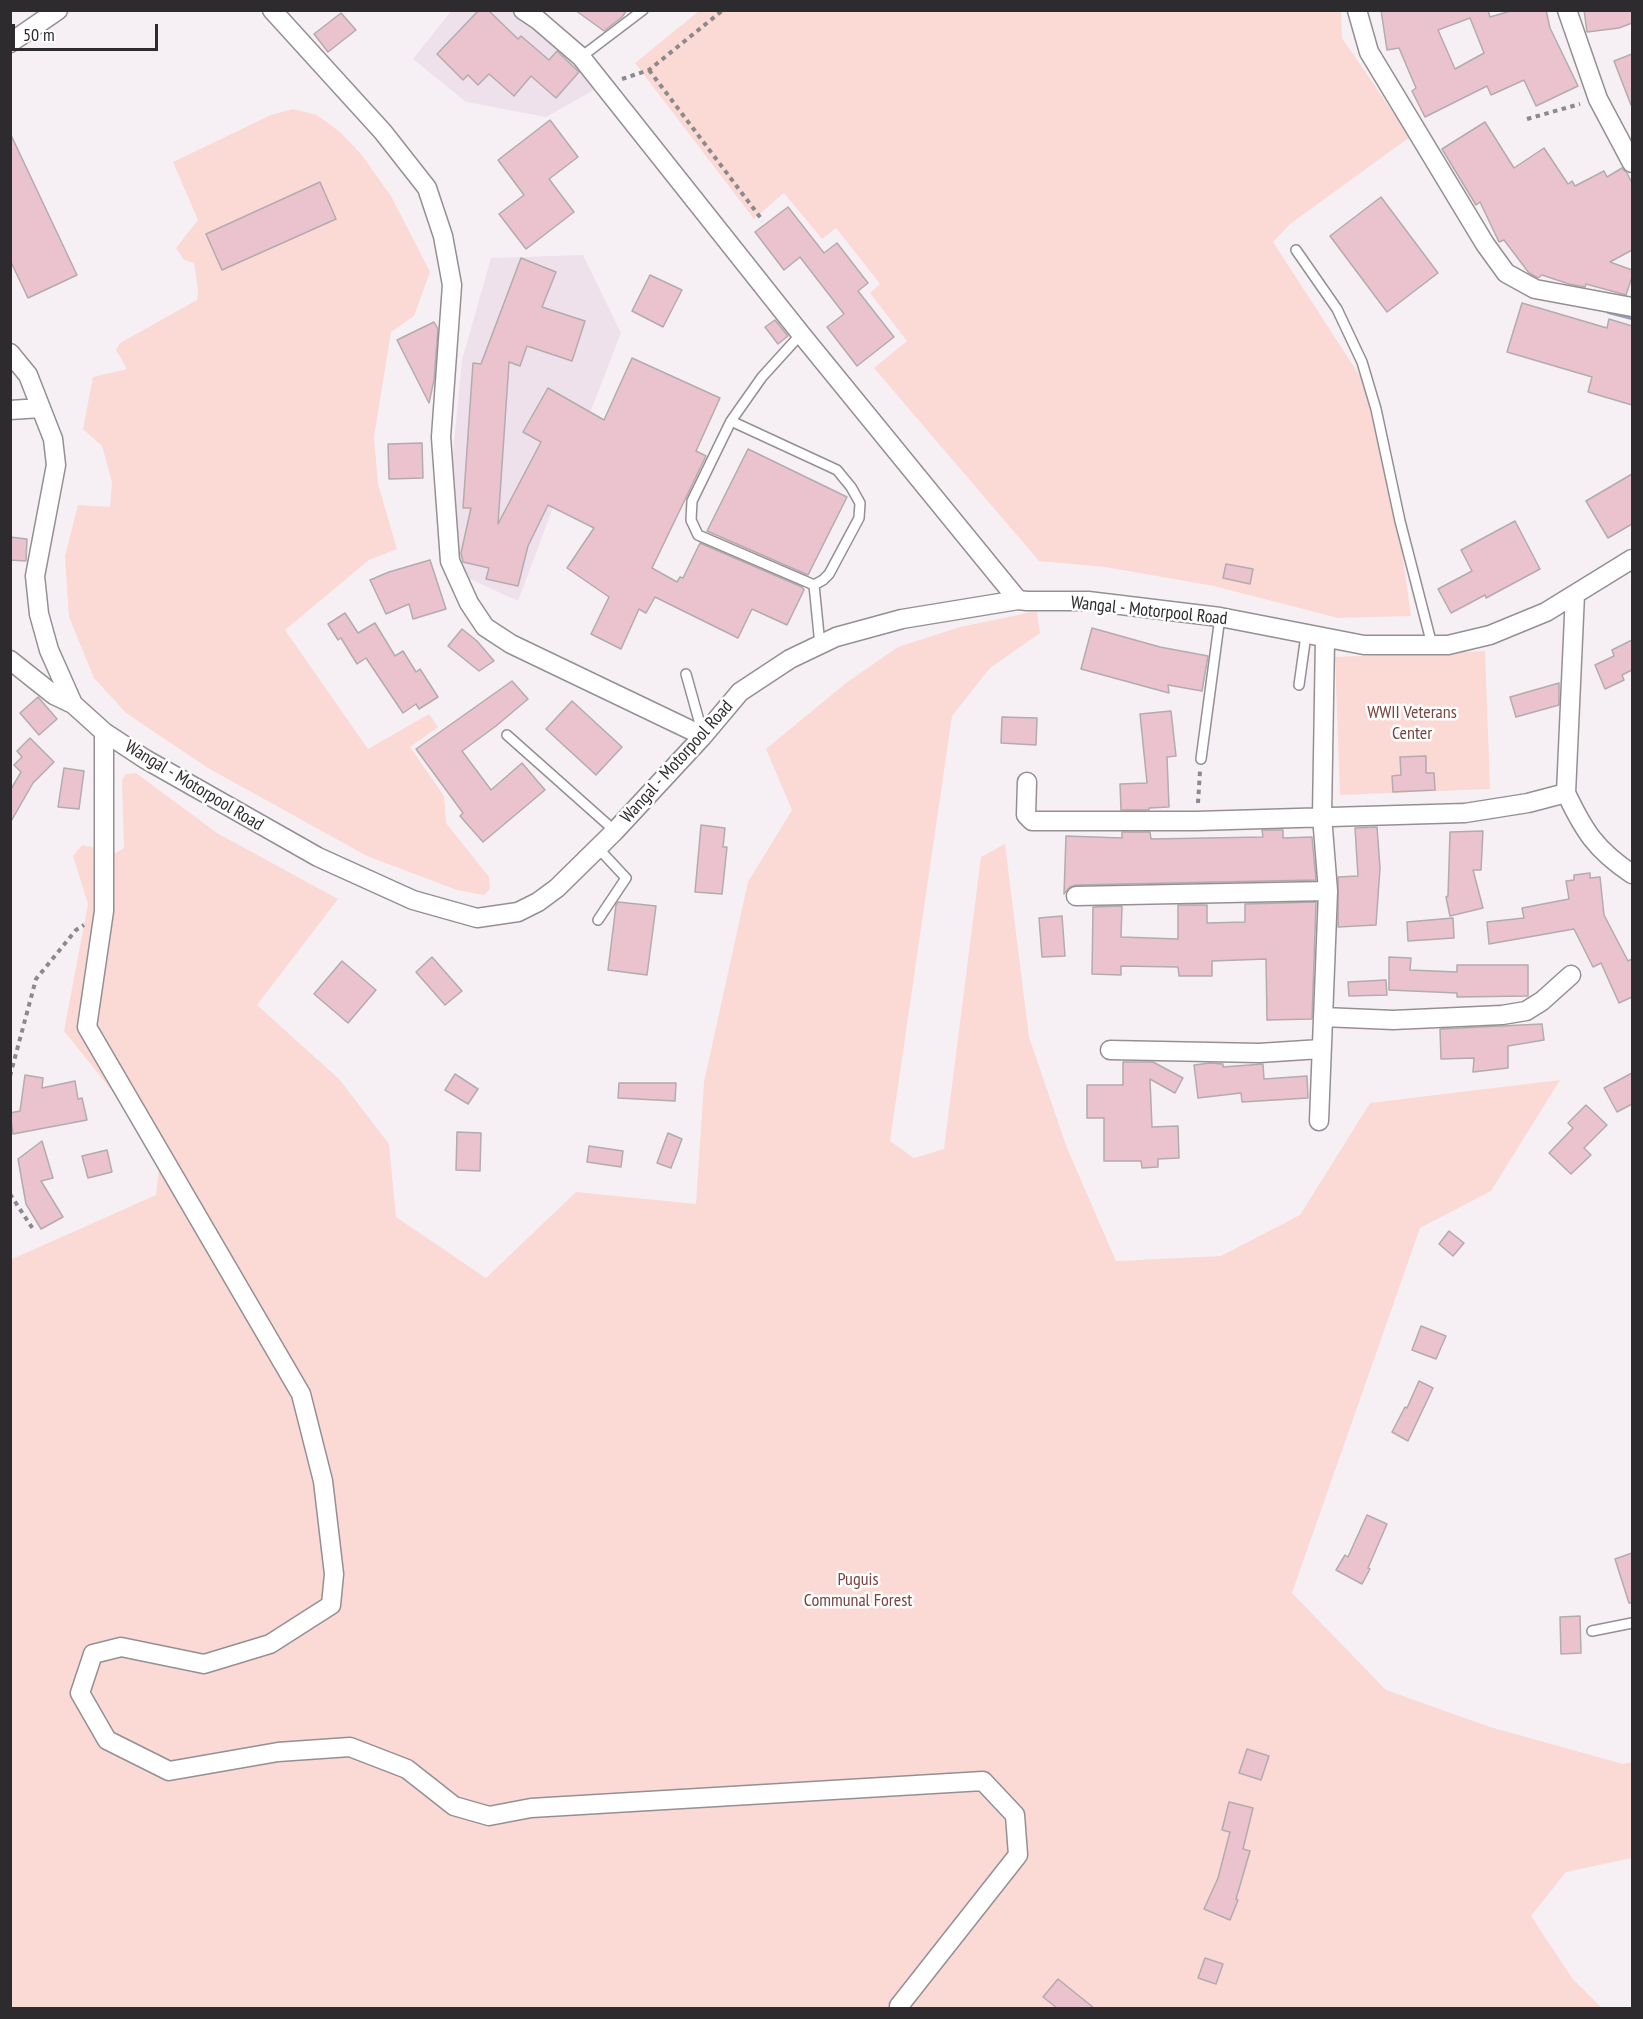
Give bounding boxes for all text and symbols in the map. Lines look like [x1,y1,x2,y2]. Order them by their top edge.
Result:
scale bar [15,12,160,50]
text: 50 m [23,23,55,46]
street label: Wangal - Motorpool Road [1070,592,1228,630]
street label: Wangal - Motorpool Road [616,696,738,828]
park label: WWII Veterans Center [1367,702,1457,744]
street label: Wangal - Motorpool Road [121,736,267,836]
park label: Puguis Communal Forest [804,1569,912,1612]

